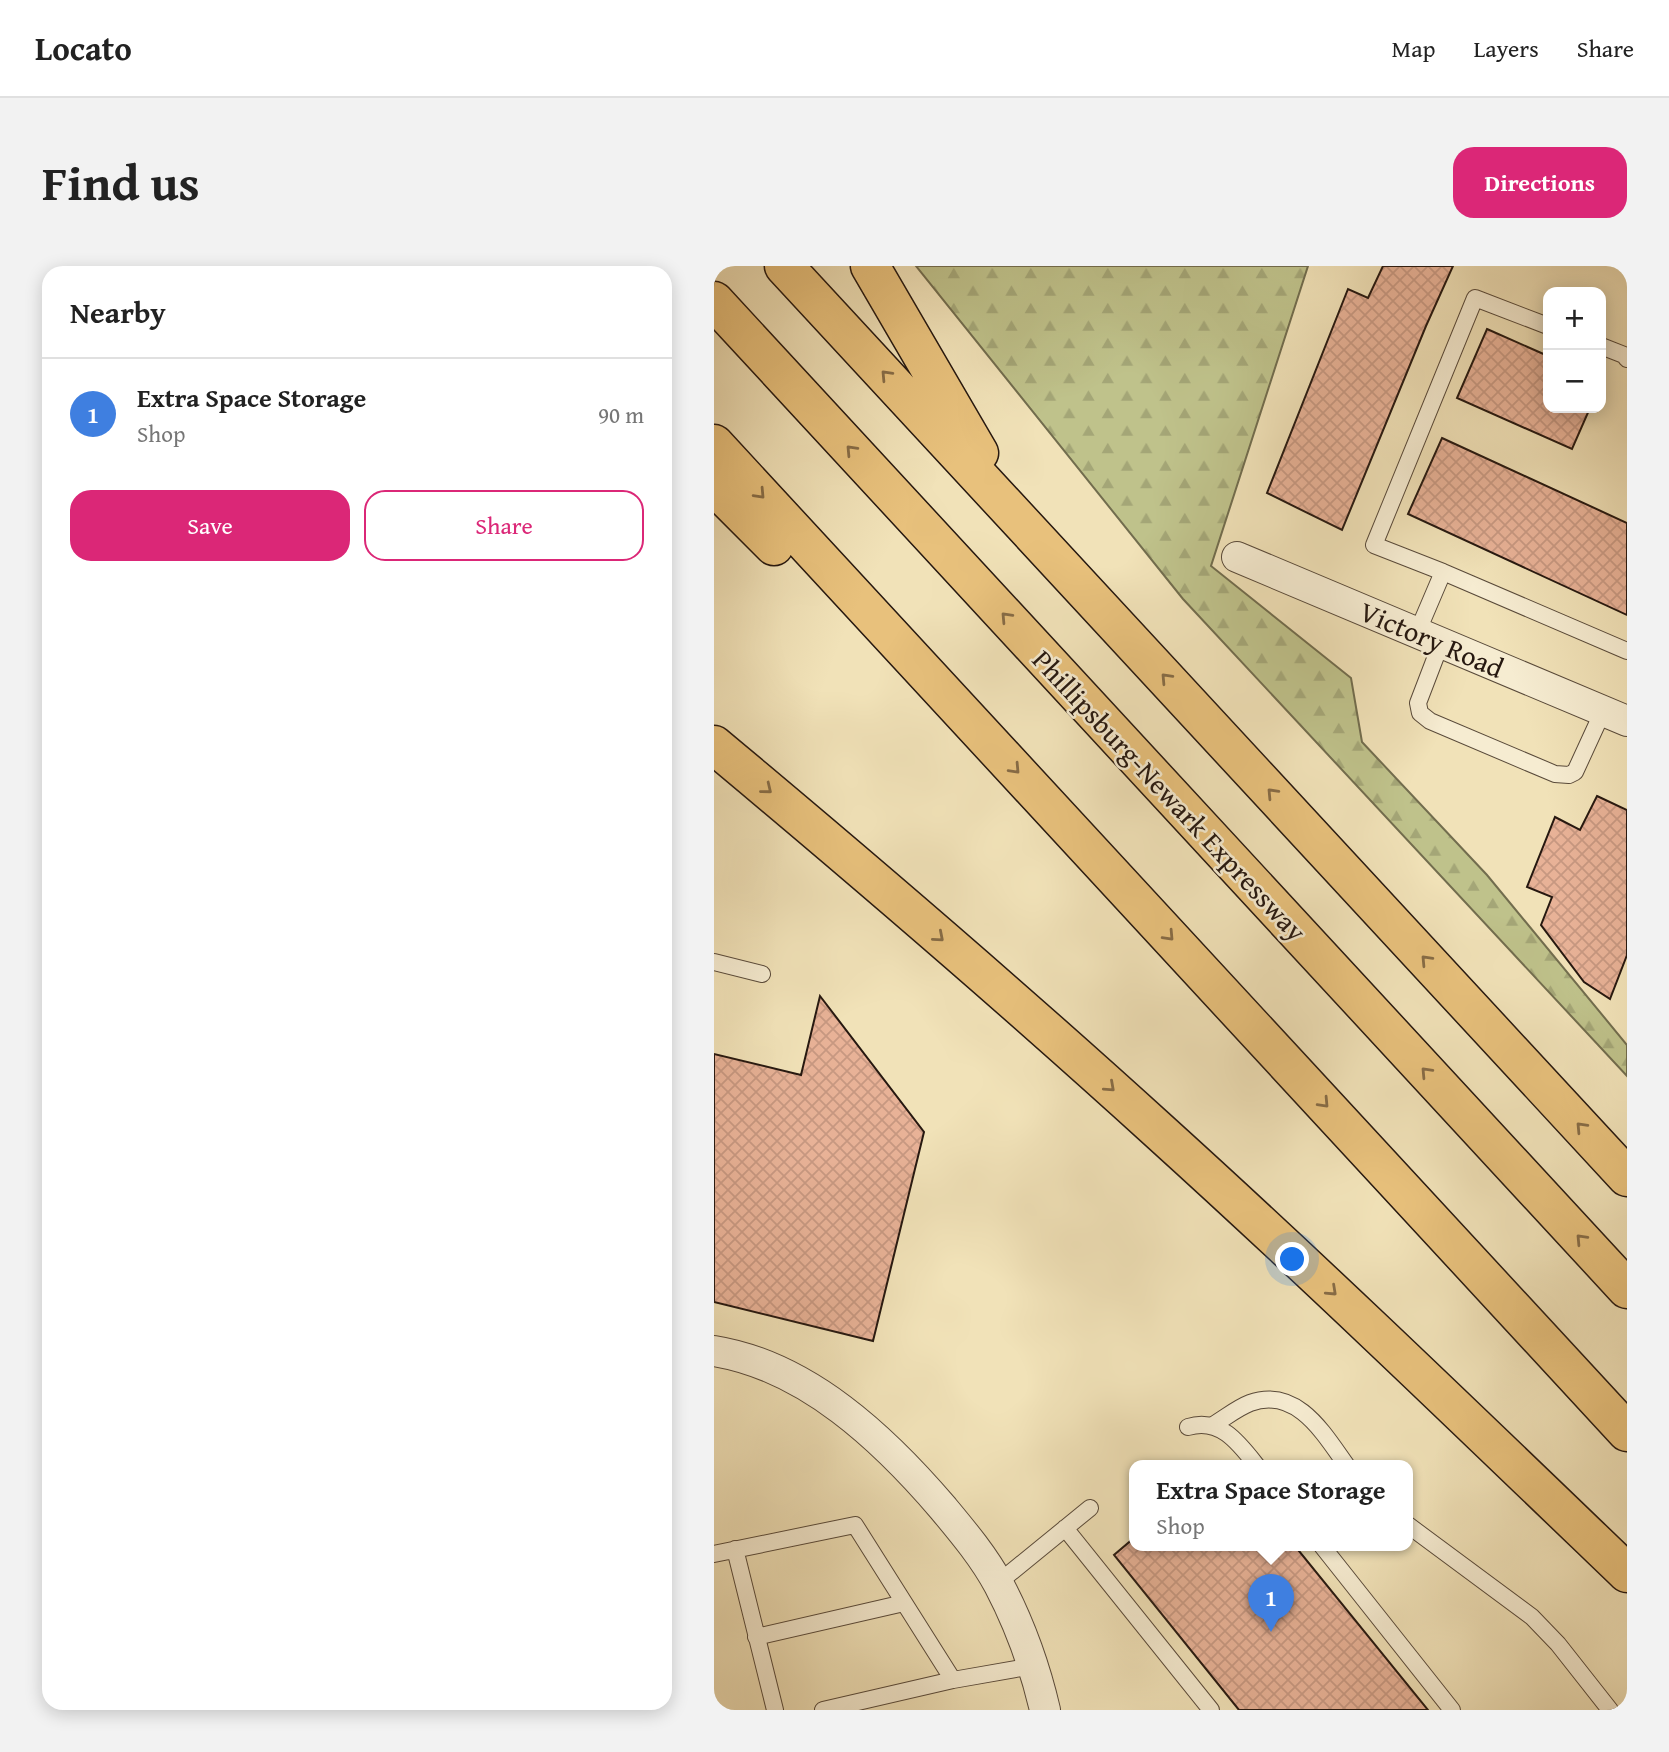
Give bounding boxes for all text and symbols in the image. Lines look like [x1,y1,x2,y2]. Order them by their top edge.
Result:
text: Locato [35,24,132,72]
text: Map [1392,31,1435,66]
text: Layers [1473,31,1539,66]
text: Share [1577,31,1634,66]
text: Find us [42,146,200,218]
button: Directions [1453,147,1627,218]
map controls [1543,287,1606,413]
button: + [1543,287,1606,350]
text: Nearby [70,290,166,334]
button: − [1543,350,1606,413]
one-way arrow [881,370,894,383]
text: Extra Space Storage [137,378,366,417]
text: 1 [87,398,99,431]
text: 90 m [598,398,644,431]
text: Shop [137,417,185,450]
one-way arrow [847,445,860,458]
one-way arrow [752,486,765,499]
button: Save [70,490,350,561]
button: Share [364,490,644,561]
street label: Victory Road [1354,590,1510,688]
one-way arrow [1001,612,1014,625]
street label: Phillipsburg-Newark Expressway [1023,640,1317,950]
one-way arrow [1162,673,1174,686]
one-way arrow [1006,761,1019,774]
one-way arrow [758,781,771,793]
one-way arrow [1268,788,1280,801]
one-way arrow [1161,928,1173,941]
one-way arrow [931,929,944,941]
one-way arrow [1422,955,1435,968]
one-way arrow [1422,1067,1435,1080]
one-way arrow [1102,1079,1115,1091]
one-way arrow [1315,1095,1328,1108]
one-way arrow [1576,1122,1589,1135]
one-way arrow [1576,1234,1589,1247]
your location [1275,1242,1309,1276]
one-way arrow [1324,1282,1337,1295]
popup [1129,1460,1413,1551]
text: Extra Space Storage [1156,1470,1386,1509]
text: Shop [1156,1509,1205,1542]
pin: 1 [1248,1574,1294,1632]

